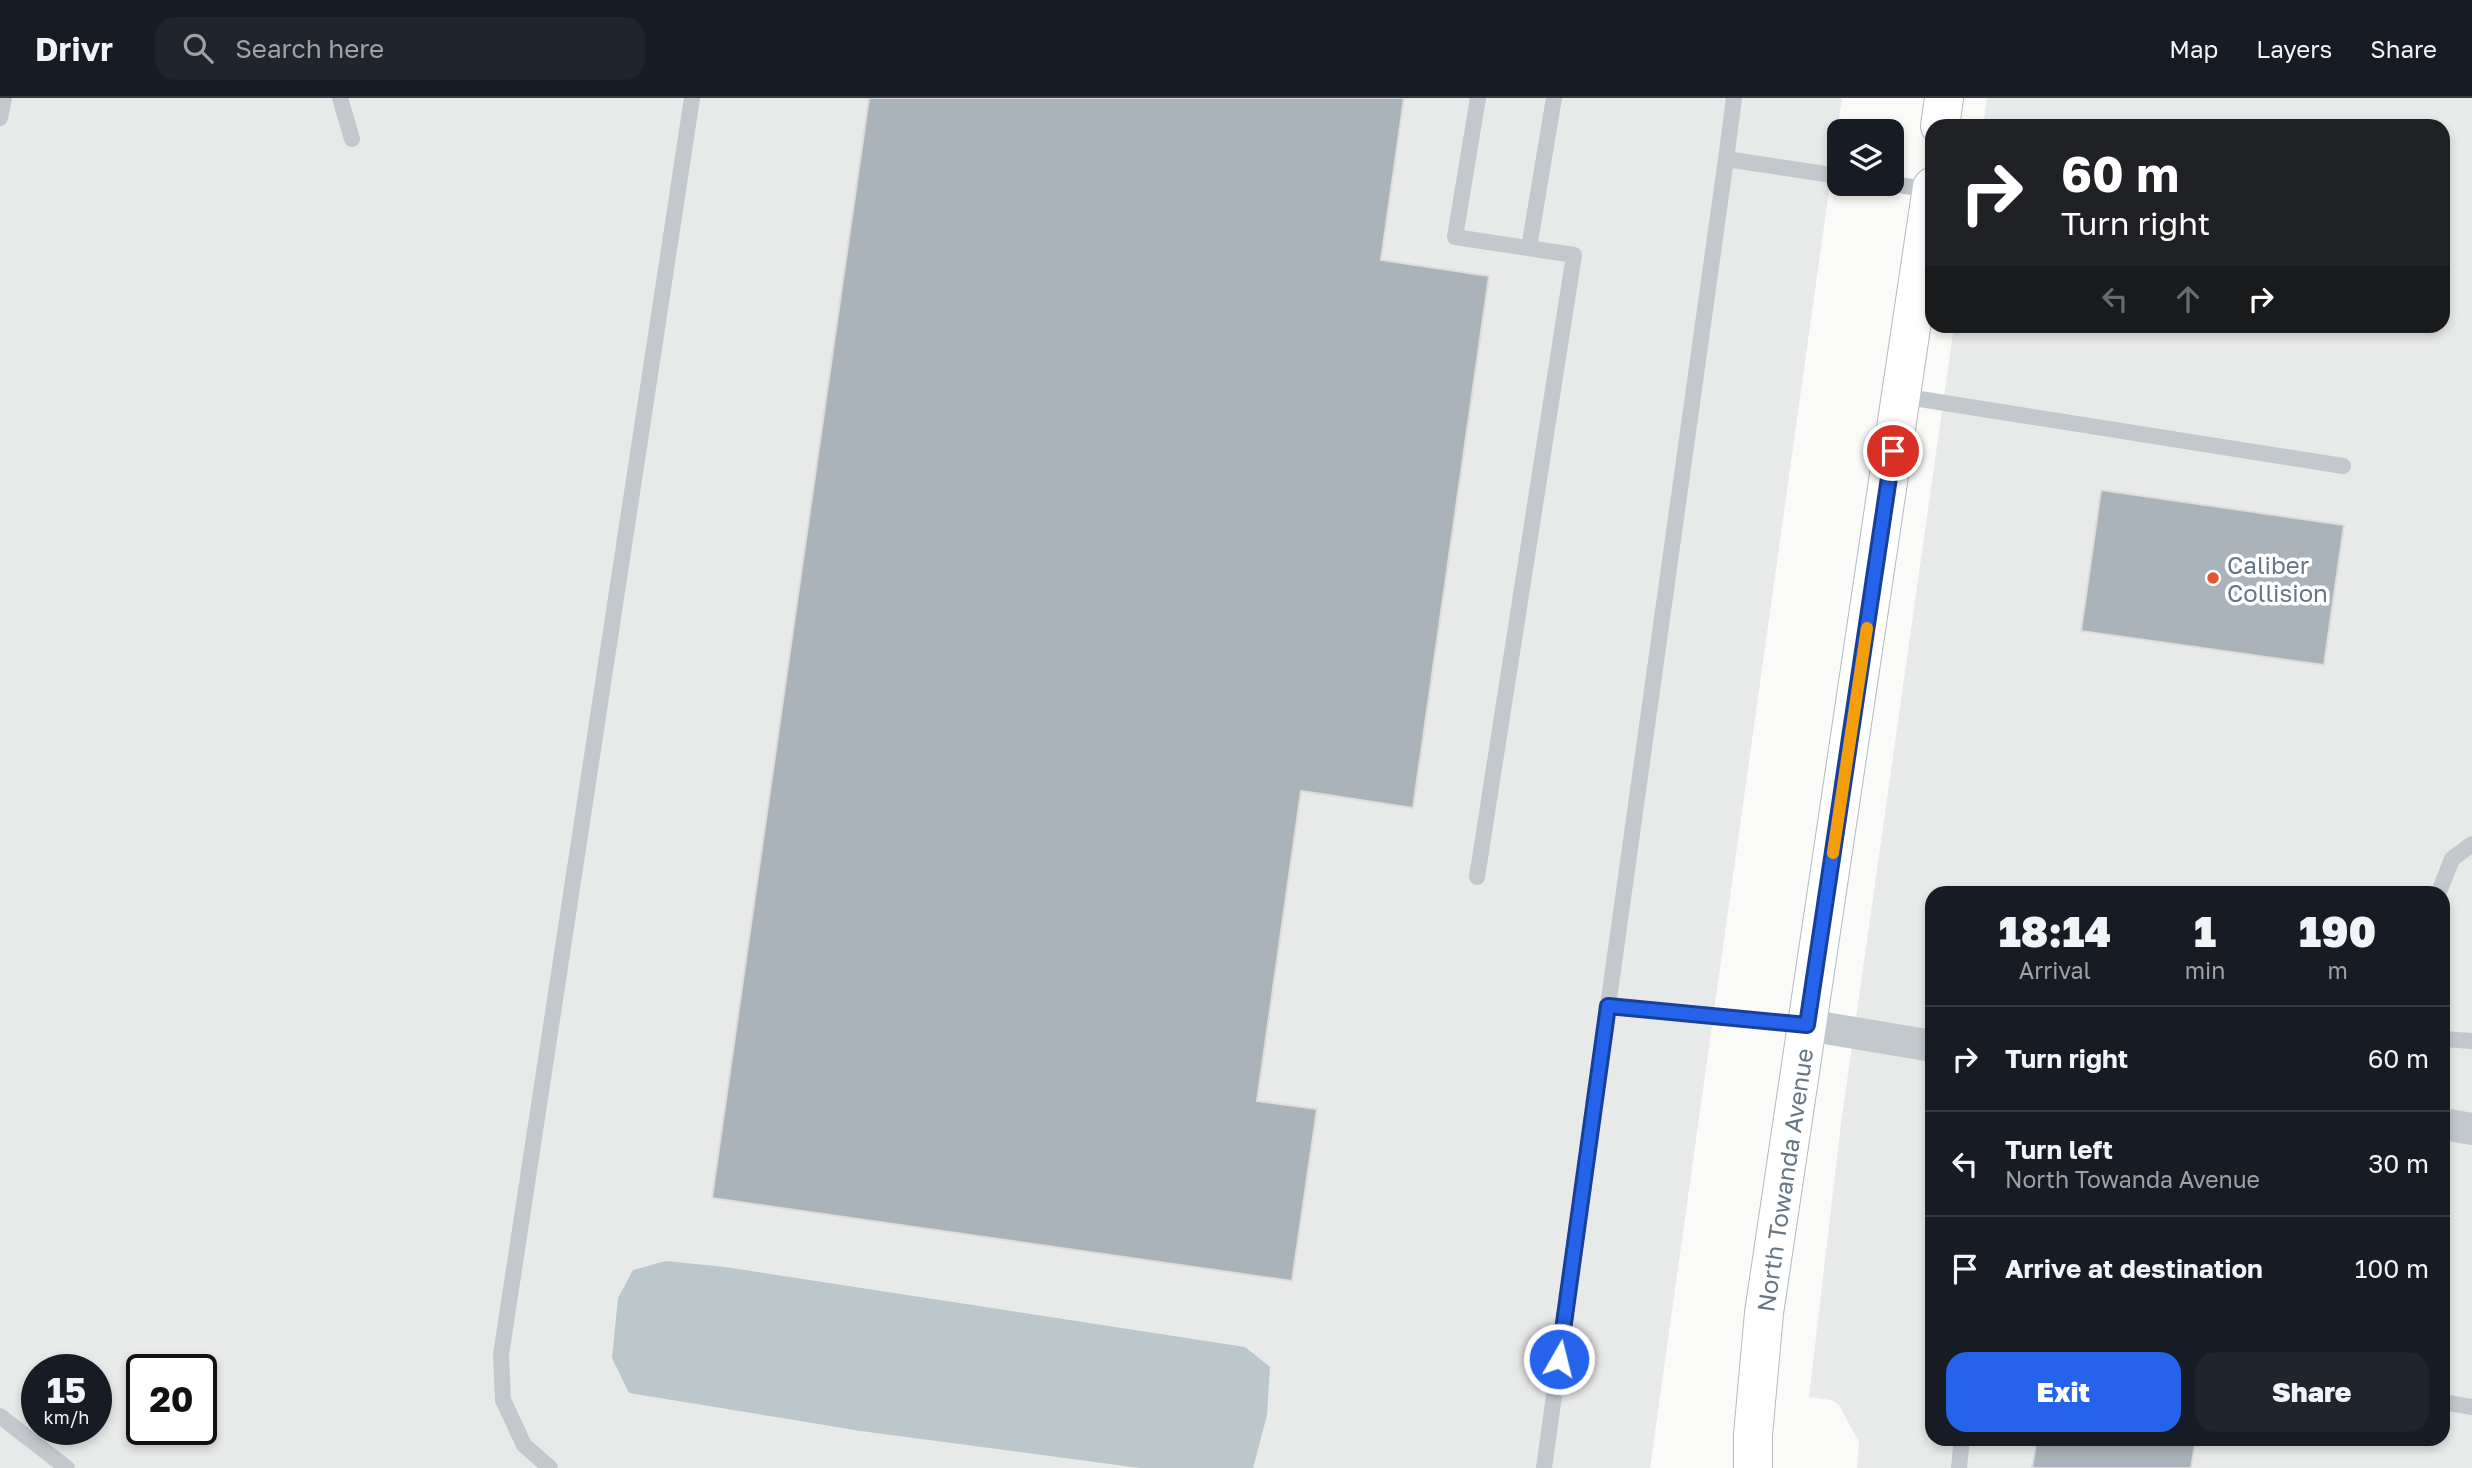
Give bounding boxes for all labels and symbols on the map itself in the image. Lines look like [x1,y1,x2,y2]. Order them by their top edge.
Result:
pin [1863,421,1923,481]
place label: Caliber Collision [2227,550,2328,607]
marker: Caliber Collision [2205,570,2221,586]
street label: North Towanda Avenue [1750,1046,1818,1314]
position arrow [1522,1322,1596,1396]
speed limit sign: 20 [126,1354,217,1445]

